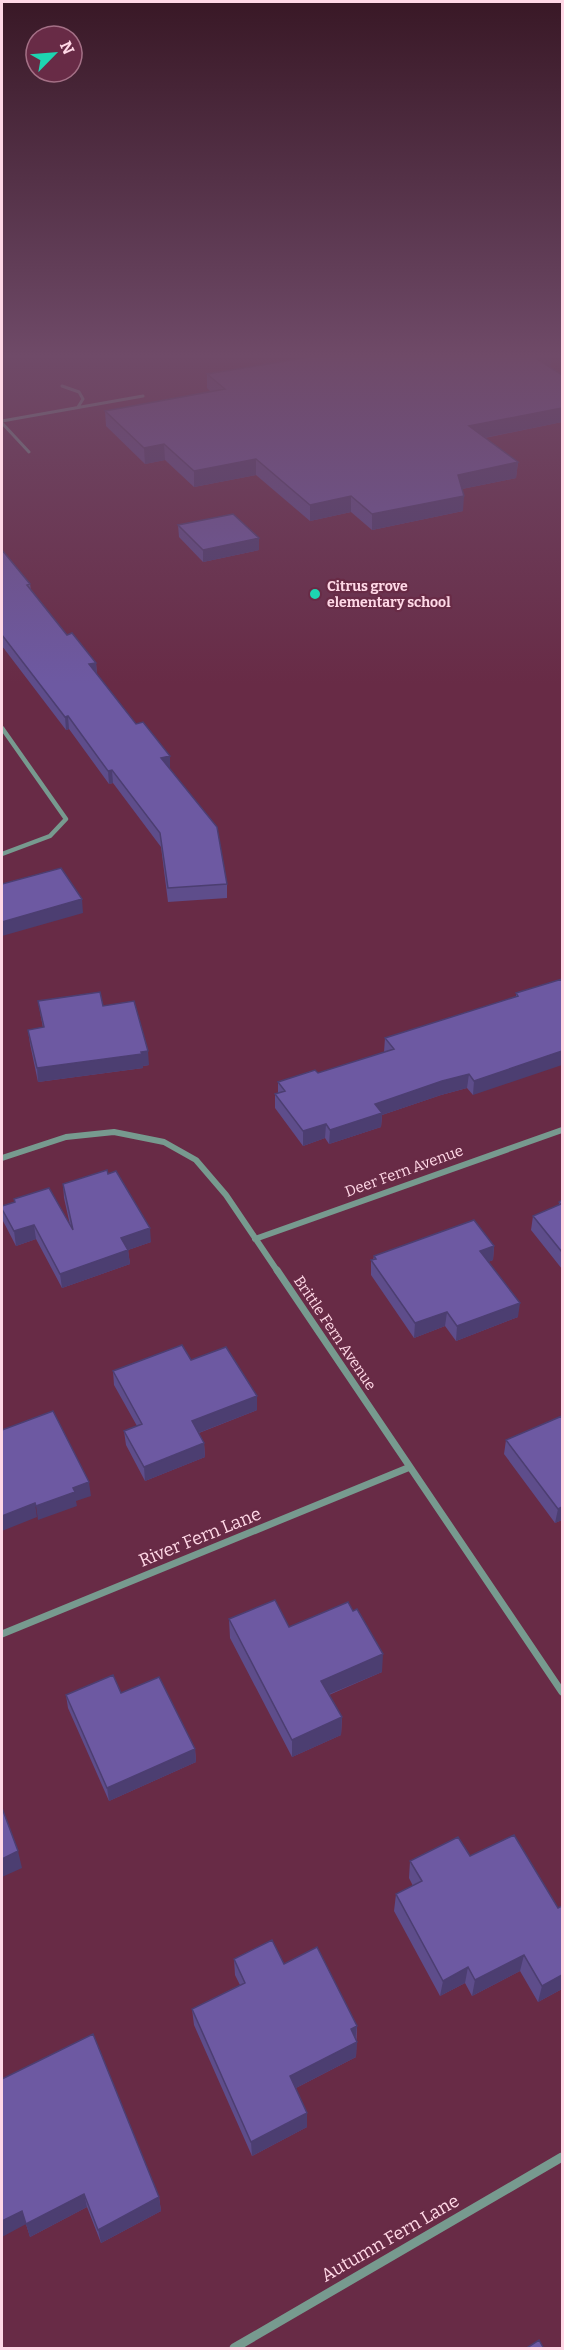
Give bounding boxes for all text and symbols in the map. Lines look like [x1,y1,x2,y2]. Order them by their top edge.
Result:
north arrow [24,24,84,84]
text: N [56,38,78,57]
place label: Citrus grove elementary school [327,578,451,611]
marker: Citrus grove elementary school [308,587,322,601]
street label: Deer Fern Avenue [343,1141,465,1201]
street label: Brittle Fern Avenue [290,1272,380,1394]
street label: River Fern Lane [136,1502,264,1572]
street label: Autumn Fern Lane [317,2190,463,2286]

